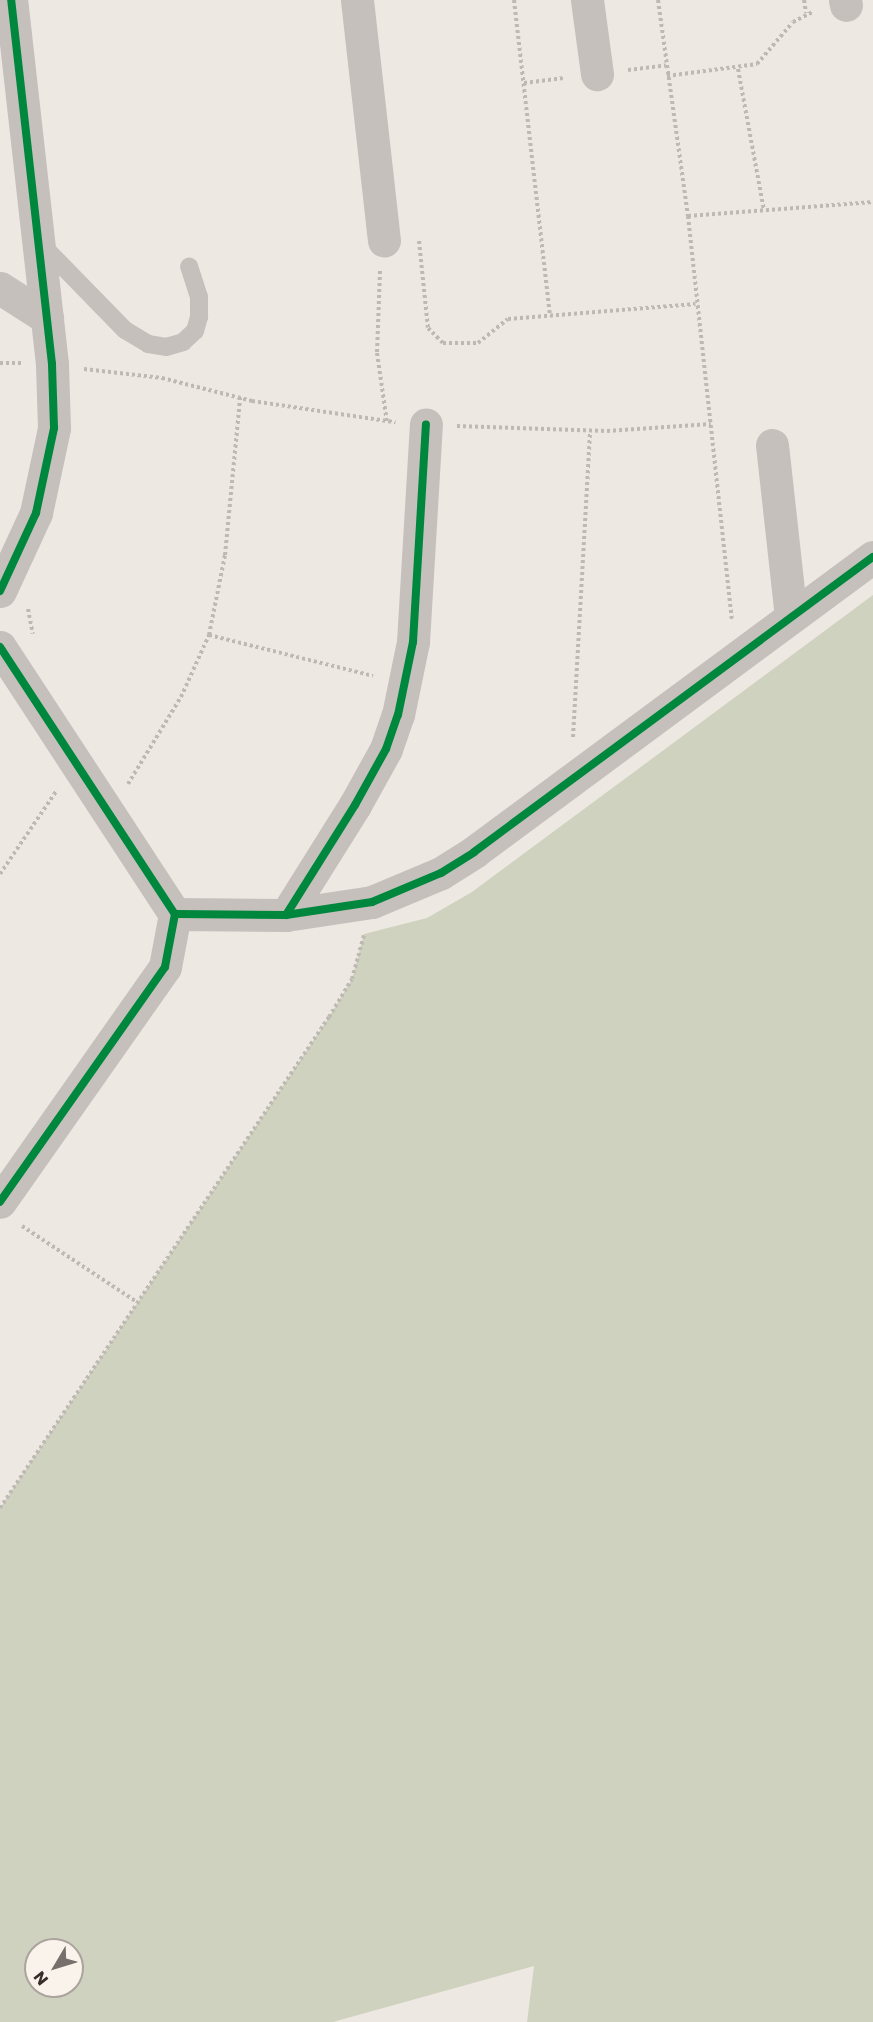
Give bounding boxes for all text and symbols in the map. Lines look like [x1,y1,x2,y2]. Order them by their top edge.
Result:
north arrow [24,1938,84,1998]
text: N [28,1966,54,1990]

